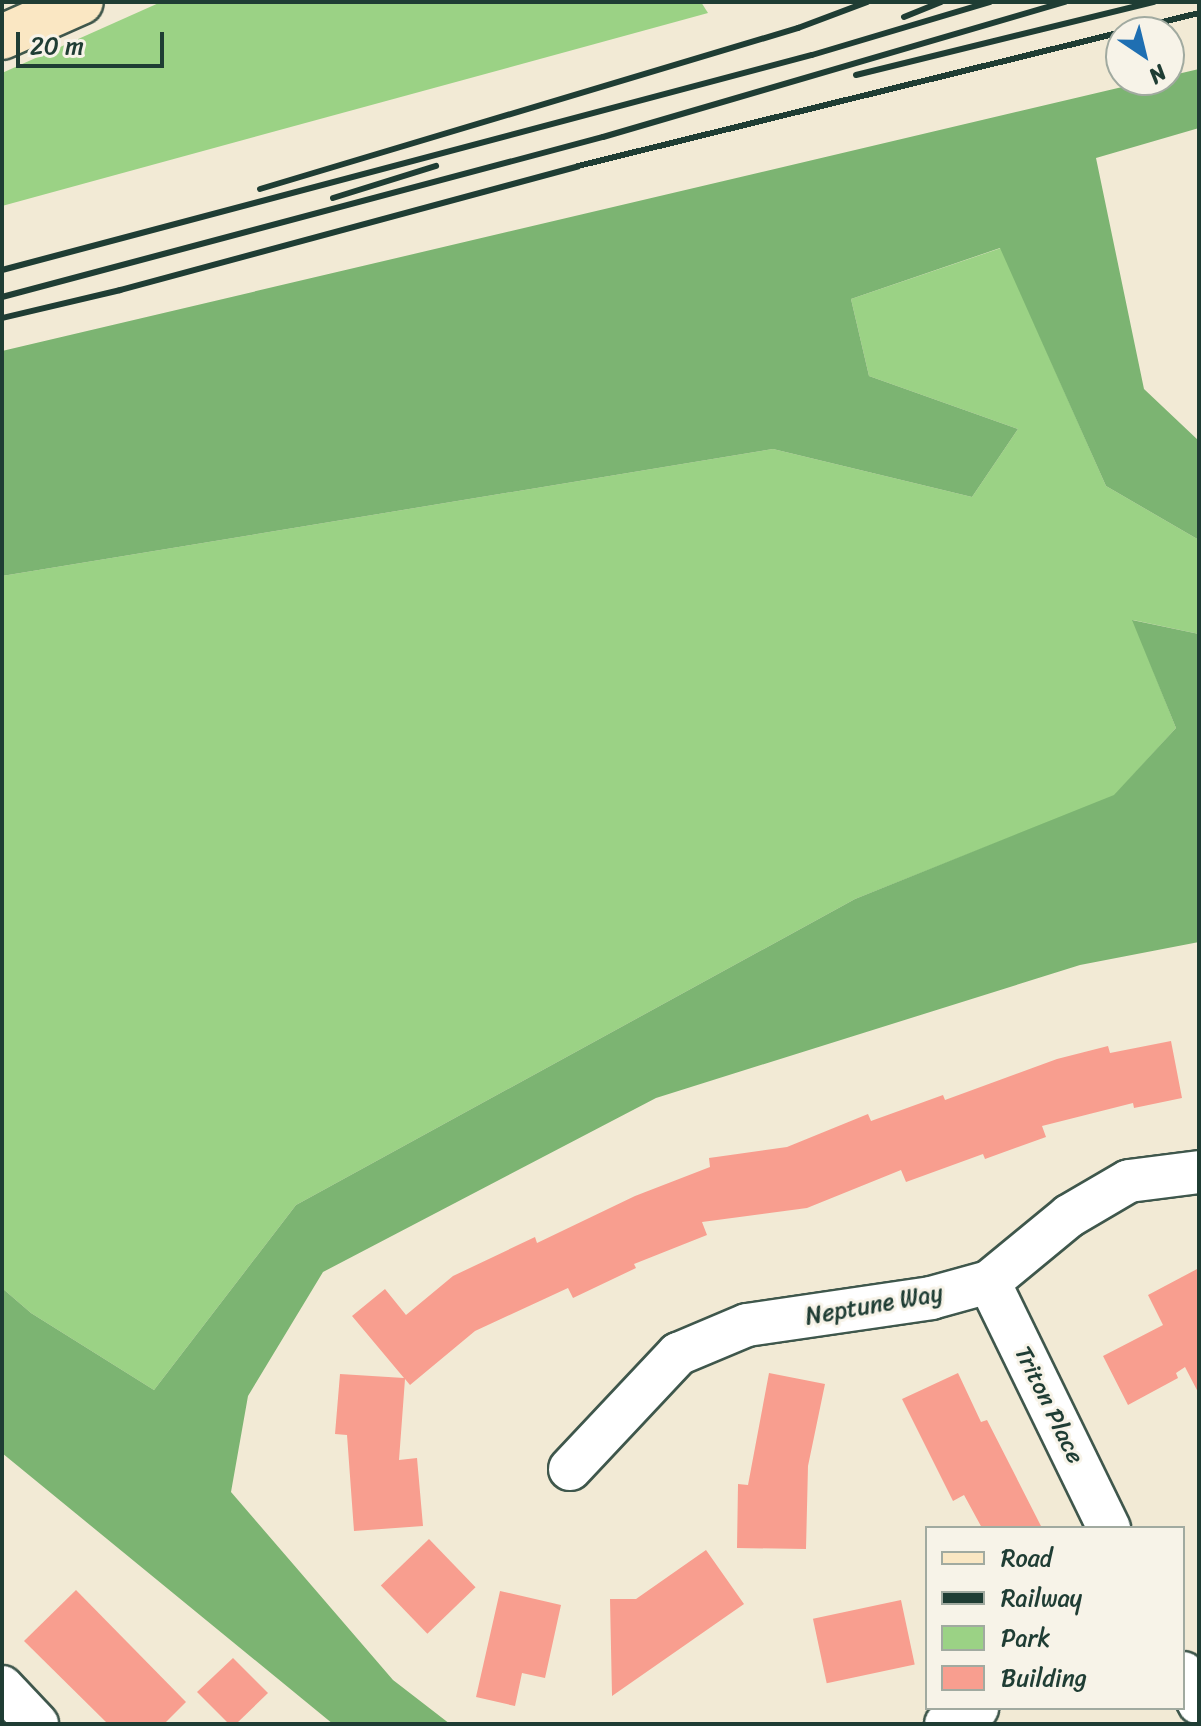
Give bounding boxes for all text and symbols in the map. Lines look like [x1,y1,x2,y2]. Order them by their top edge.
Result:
scale bar [20,16,168,66]
north arrow [1105,16,1185,96]
text: 20 m [30,25,84,67]
text: N [1140,54,1175,95]
street label: Neptune Way [803,1279,945,1331]
street label: Triton Place [1008,1341,1090,1469]
legend [925,1526,1185,1710]
text: Road [1001,1537,1052,1579]
text: Railway [1001,1577,1082,1619]
text: Park [1001,1617,1050,1659]
text: Building [1001,1657,1087,1699]

